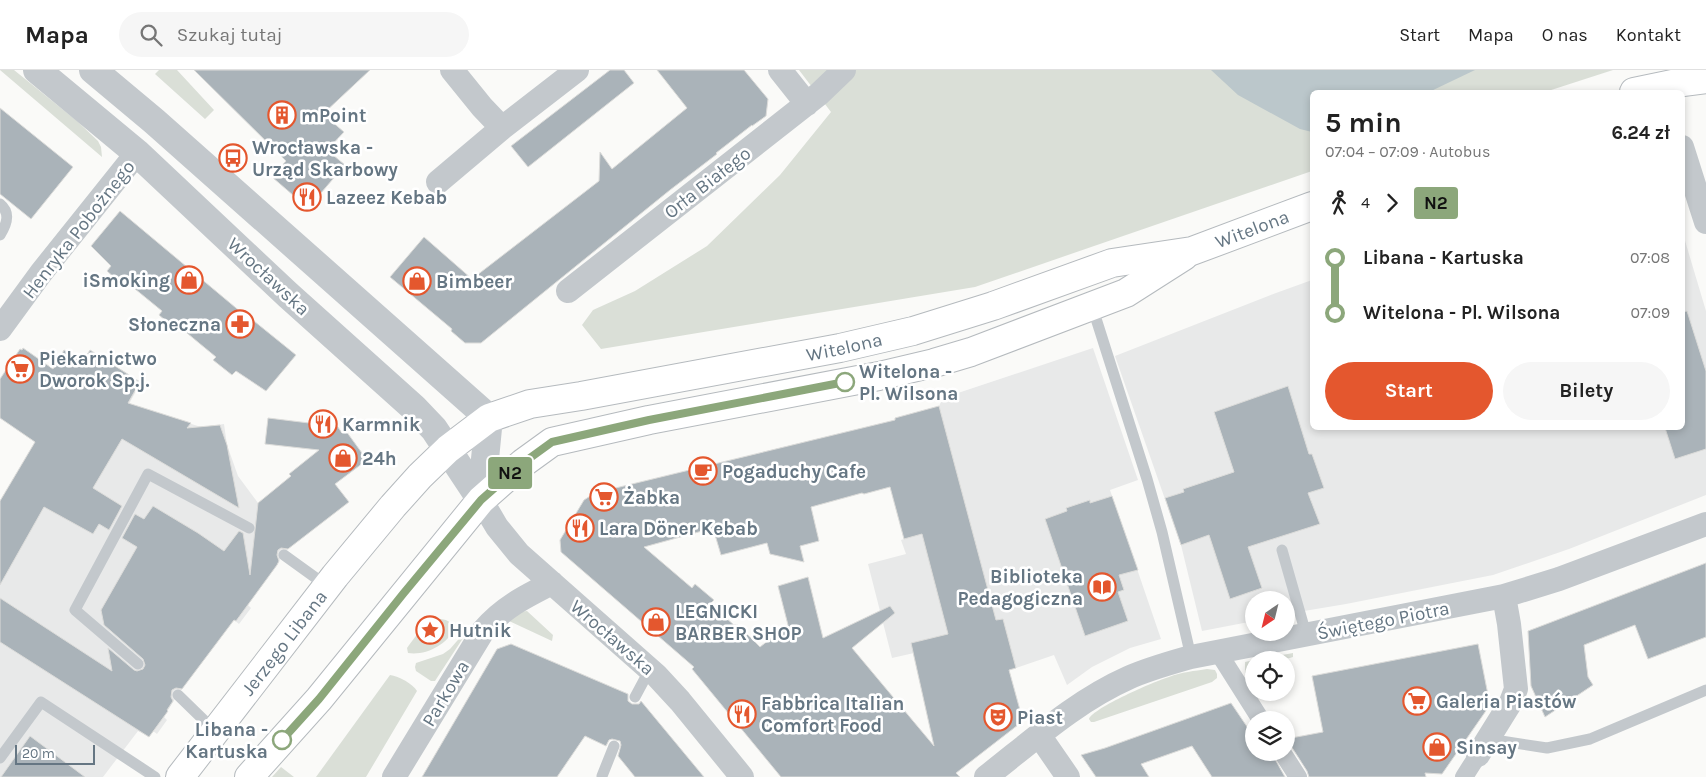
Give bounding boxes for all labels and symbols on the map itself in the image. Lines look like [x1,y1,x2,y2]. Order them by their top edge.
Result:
building icon: mPoint [267,100,297,130]
place label: mPoint [301,105,366,127]
place label: Wrocławska - Urząd Skarbowy [252,137,398,181]
street label: Orła Białego [660,142,755,223]
bus stop icon: Wrocławska - Urząd Skarbowy [218,143,248,173]
street label: Henryka Pobożnego [18,156,140,303]
restaurant icon: Lazeez Kebab [292,182,322,212]
place label: Lazeez Kebab [326,187,447,209]
street label: Witelona [1212,206,1292,253]
street label: Wrocławska [223,233,314,320]
shop icon: iSmoking [174,265,204,295]
shop icon: Bimbeer [402,266,432,296]
place label: iSmoking [83,270,170,292]
place label: Bimbeer [436,271,512,293]
pharmacy icon: Słoneczna [225,309,255,339]
place label: Słoneczna [128,314,221,336]
street label: Witelona [804,329,884,366]
place label: Piekarnictwo Dworok Sp.j. [39,348,157,392]
supermarket icon: Piekarnictwo Dworok Sp.j. [5,354,35,384]
place label: Witelona - Pl. Wilsona [859,361,958,405]
marker: Witelona - Pl. Wilsona [835,372,855,392]
restaurant icon: Karmnik [308,409,338,439]
place label: Karmnik [342,414,420,436]
shop icon: 24h [328,443,358,473]
place label: 24h [362,448,397,470]
cafe icon: Pogaduchy Cafe [688,456,718,486]
line badge: N2 [488,457,532,489]
place label: Pogaduchy Cafe [722,461,866,483]
supermarket icon: Żabka [589,482,619,512]
place label: Żabka [623,486,680,509]
restaurant icon: Lara Döner Kebab [565,513,595,543]
place label: Lara Döner Kebab [599,518,758,540]
place label: Biblioteka Pedagogiczna [958,566,1083,610]
library icon: Biblioteka Pedagogiczna [1087,572,1117,602]
street label: Jerzego Libana [237,586,332,700]
north arrow [1245,591,1295,641]
street label: Wrocławska [566,595,659,680]
street label: Świętego Piotra [1315,596,1451,645]
place label: LEGNICKI BARBER SHOP [675,601,801,645]
shop icon: LEGNICKI BARBER SHOP [641,607,671,637]
place icon: Hutnik [415,615,445,645]
place label: Hutnik [449,620,511,642]
street label: Parkowa [418,656,474,731]
supermarket icon: Galeria Piastów [1402,686,1432,716]
place label: Galeria Piastów [1436,691,1577,713]
place label: Fabbrica Italian Comfort Food [761,693,904,737]
restaurant icon: Fabbrica Italian Comfort Food [727,699,757,729]
theatre icon: Piast [983,702,1013,732]
place label: Piast [1017,707,1063,729]
place label: Libana - Kartuska [185,719,268,763]
marker: Libana - Kartuska [272,730,292,750]
shop icon: Sinsay [1422,732,1452,762]
place label: Sinsay [1456,737,1517,759]
scale bar [15,742,95,765]

